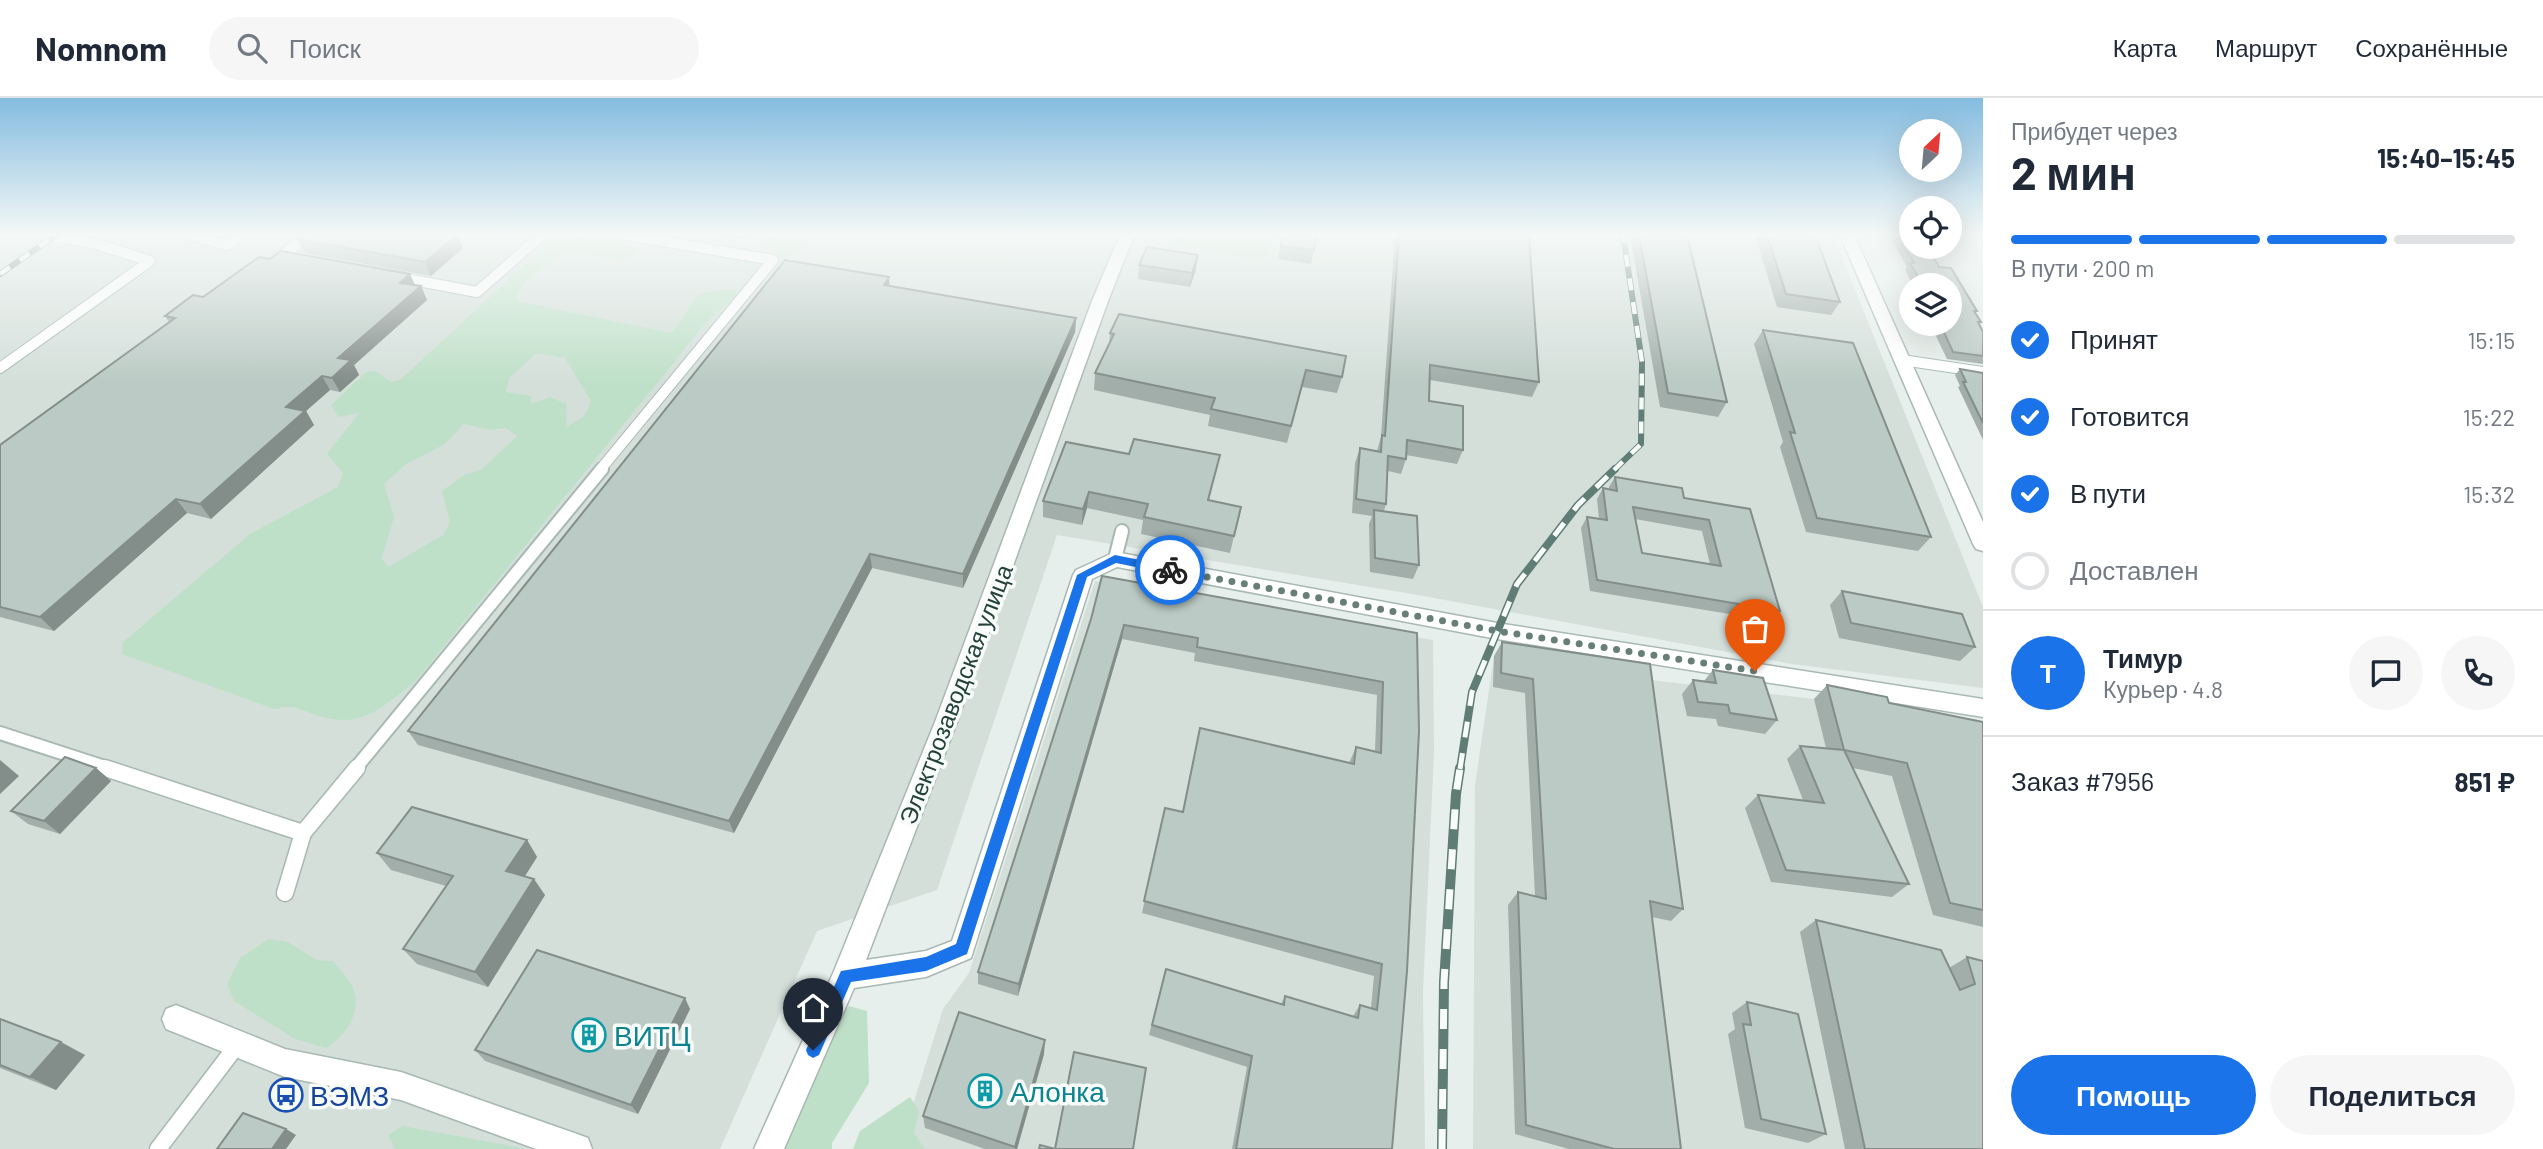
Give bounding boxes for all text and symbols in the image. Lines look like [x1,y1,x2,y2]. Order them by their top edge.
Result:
search box [209,17,699,80]
text: Nomnom [35,28,167,68]
icon: search [233,29,271,67]
text: Поиск [289,32,361,63]
text: Карта [2113,33,2177,62]
text: Маршрут [2215,33,2317,62]
text: Сохранённые [2355,33,2508,62]
text: Прибудет через [2011,117,2178,145]
north arrow [1899,119,1962,182]
map controls [1899,119,1962,336]
text: 15:40–15:45 [2377,142,2515,173]
text: 2 мин [2011,144,2136,199]
button: locate [1899,196,1962,259]
text: В пути · 200 m [2011,254,2154,282]
button: layers [1899,273,1962,336]
icon: check [2011,321,2049,359]
text: Принят [2070,323,2158,354]
text: 15:15 [2467,326,2515,354]
icon: check [2011,398,2049,436]
text: Готовится [2070,400,2189,431]
text: 15:22 [2463,403,2515,431]
icon: check [2011,475,2049,513]
text: В пути [2070,477,2146,508]
text: 15:32 [2463,480,2515,508]
courier [1135,535,1205,605]
icon: bike [1151,551,1189,589]
text: Доставлен [2070,554,2199,585]
street label: Электрозаводская улица [892,559,1018,828]
pin [1725,599,1785,671]
icon: bag [1736,610,1774,648]
button: chat [2349,636,2423,710]
button: phone [2441,636,2515,710]
text: Тимур [2103,642,2183,673]
text: Т [2040,657,2056,688]
text: Курьер · 4.8 [2103,675,2223,703]
text: Заказ #7956 [2011,765,2154,796]
text: 851 ₽ [2455,766,2515,797]
pin [783,978,843,1050]
icon: home [794,989,832,1027]
building icon: ВИТЦ [570,1016,608,1054]
place label: ВИТЦ [614,1018,691,1052]
button: Помощь [2011,1055,2256,1135]
button: Поделиться [2270,1055,2515,1135]
building icon: Алонка [966,1072,1004,1110]
place label: Алонка [1010,1074,1105,1108]
bus stop icon: ВЭМЗ [267,1076,305,1114]
place label: ВЭМЗ [310,1078,389,1112]

